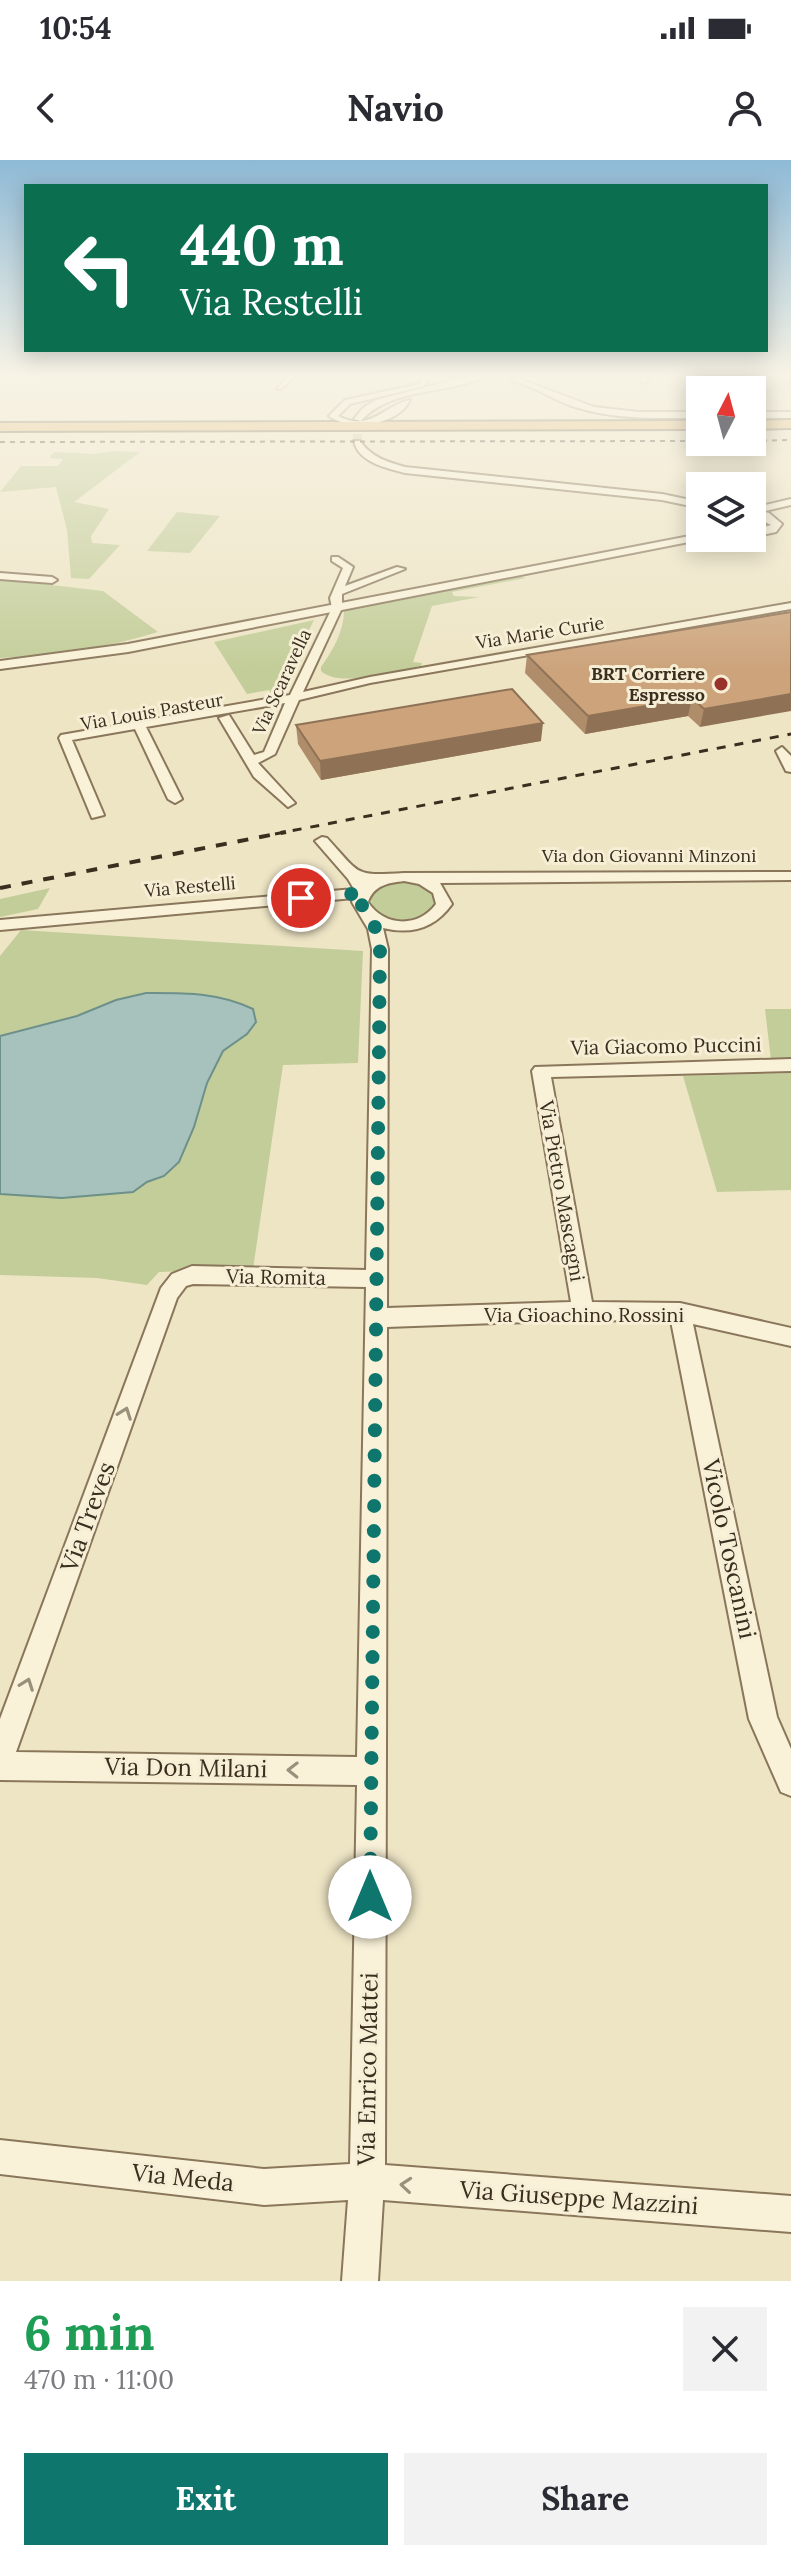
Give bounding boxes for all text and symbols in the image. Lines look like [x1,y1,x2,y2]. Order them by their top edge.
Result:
text: 10:54 [40,9,112,47]
text: Navio [347,85,444,131]
icon: back [24,86,68,130]
icon: person [723,86,767,130]
text: 440 m [180,209,344,280]
icon: left [48,216,152,320]
text: Via Restelli [180,279,363,325]
north arrow [686,376,766,456]
map controls [686,376,766,552]
button: layers [686,472,766,552]
street label: Via Marie Curie [473,611,606,654]
street label: Via Scaravella [247,625,316,739]
place label: BRT Corriere Espresso [591,662,705,706]
marker: BRT Corriere Espresso [712,675,730,693]
street label: Via Louis Pasteur [78,688,225,736]
street label: Via don Giovanni Minzoni [541,844,756,867]
pin [267,864,335,932]
street label: Via Restelli [142,871,236,902]
icon: arrive [279,876,323,920]
street label: Via Giacomo Puccini [569,1031,762,1060]
street label: Via Pietro Mascagni [534,1097,591,1283]
street label: Via Romita [225,1263,326,1290]
street label: Via Gioachino Rossini [483,1302,684,1327]
one-way arrow [116,1407,132,1421]
street label: Vicolo Toscanini [695,1455,764,1641]
street label: Via Treves [53,1458,122,1577]
one-way arrow [17,1677,34,1691]
street label: Via Don Milani [103,1751,268,1784]
one-way arrow [286,1761,299,1779]
position arrow [328,1855,412,1939]
street label: Via Enrico Mattei [350,1972,385,2167]
street label: Via Meda [130,2157,236,2198]
street label: Via Giuseppe Mazzini [458,2174,699,2221]
one-way arrow [399,2176,412,2193]
text: 6 min [24,2302,155,2363]
button: close [683,2307,767,2391]
text: 470 m · 11:00 [24,2363,174,2396]
button: Exit [24,2453,388,2545]
button: Share [404,2453,767,2545]

